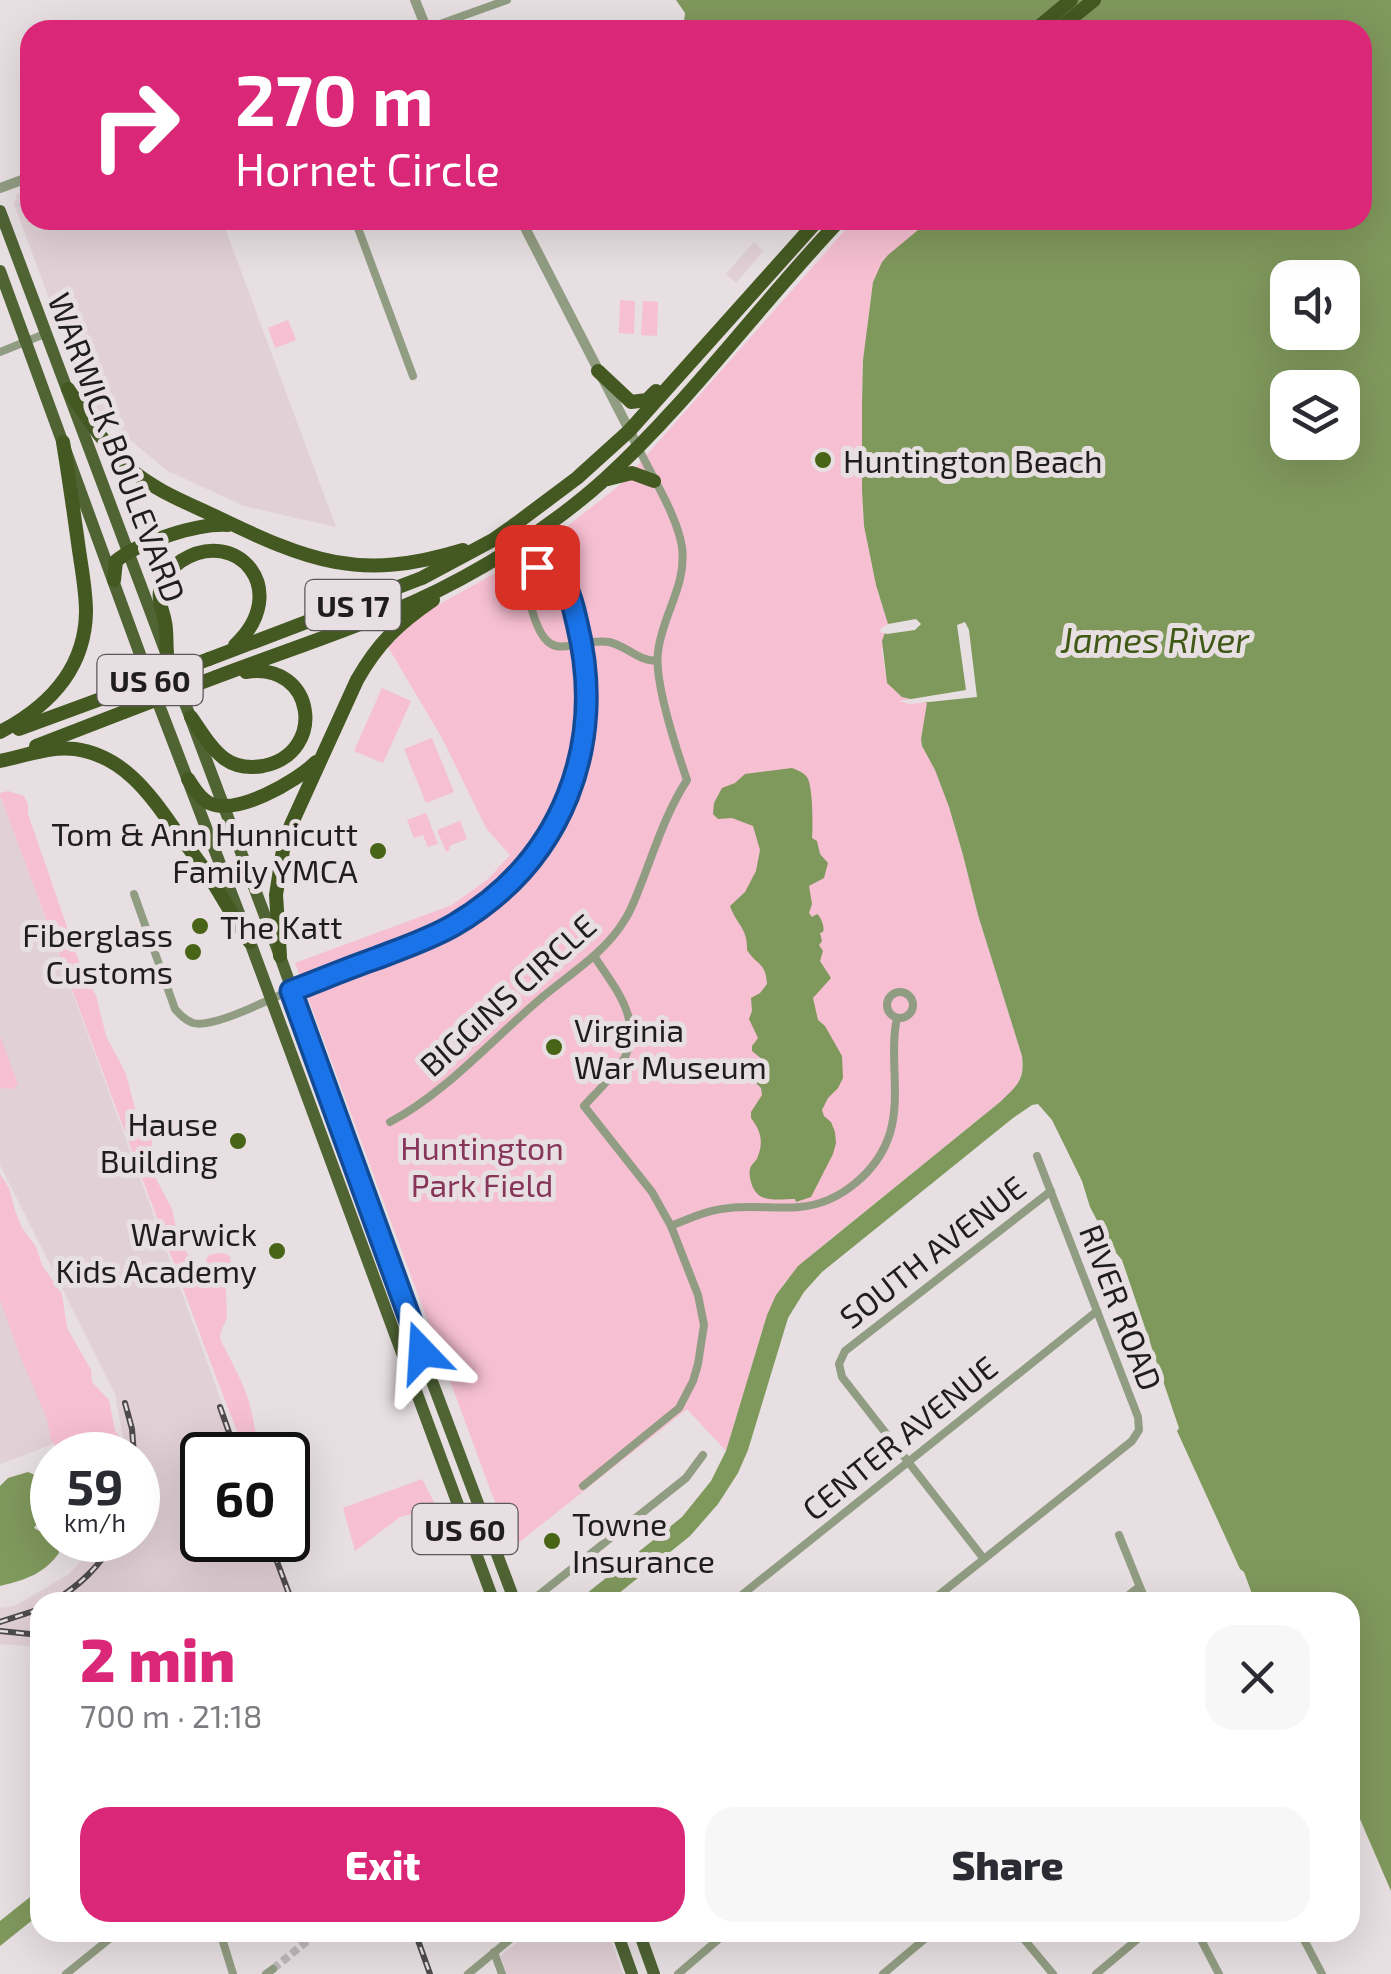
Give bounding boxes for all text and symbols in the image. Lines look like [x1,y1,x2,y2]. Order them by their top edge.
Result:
text: 270 m [235,56,434,140]
icon: right [70,60,200,190]
text: Hornet Circle [235,141,500,195]
map controls [1270,260,1360,460]
button: sound [1270,260,1360,350]
street label: WARWICK BOULEVARD [41,287,195,607]
button: layers [1270,370,1360,460]
place label: Huntington Beach [843,441,1103,479]
marker: Huntington Beach [812,449,834,471]
pin [495,525,580,610]
icon: arrive [510,540,565,595]
road number: US 17 [306,580,400,630]
water label: James River [1060,618,1250,660]
road number: US 60 [98,655,202,705]
place label: Tom & Ann Hunnicutt Family YMCA [51,814,358,889]
marker: Tom & Ann Hunnicutt Family YMCA [367,840,389,862]
street label: BIGGINS CIRCLE [411,905,603,1083]
place label: The Katt [220,907,342,945]
place label: Fiberglass Customs [22,915,173,990]
marker: The Katt [189,915,211,937]
marker: Fiberglass Customs [182,941,204,963]
place label: Virginia War Museum [574,1010,767,1085]
marker: Virginia War Museum [543,1036,565,1058]
place label: Hause Building [100,1104,218,1179]
park label: Huntington Park Field [400,1128,564,1203]
marker: Hause Building [227,1130,249,1152]
street label: SOUTH AVENUE [832,1167,1032,1335]
place label: Warwick Kids Academy [56,1214,257,1289]
street label: RIVER ROAD [1073,1219,1171,1395]
marker: Warwick Kids Academy [266,1240,288,1262]
position arrow [370,1300,474,1404]
street label: CENTER AVENUE [794,1347,1004,1527]
speed limit sign: 60 [180,1432,310,1562]
text: 59 [66,1455,124,1515]
road number: US 60 [412,1504,518,1554]
place label: Towne Insurance [572,1504,715,1579]
text: km/h [64,1507,126,1537]
marker: Towne Insurance [541,1530,563,1552]
text: 2 min [80,1622,235,1694]
button: close [1205,1625,1310,1730]
text: 700 m · 21:18 [80,1696,262,1734]
button: Exit [80,1807,685,1922]
button: Share [705,1807,1310,1922]

